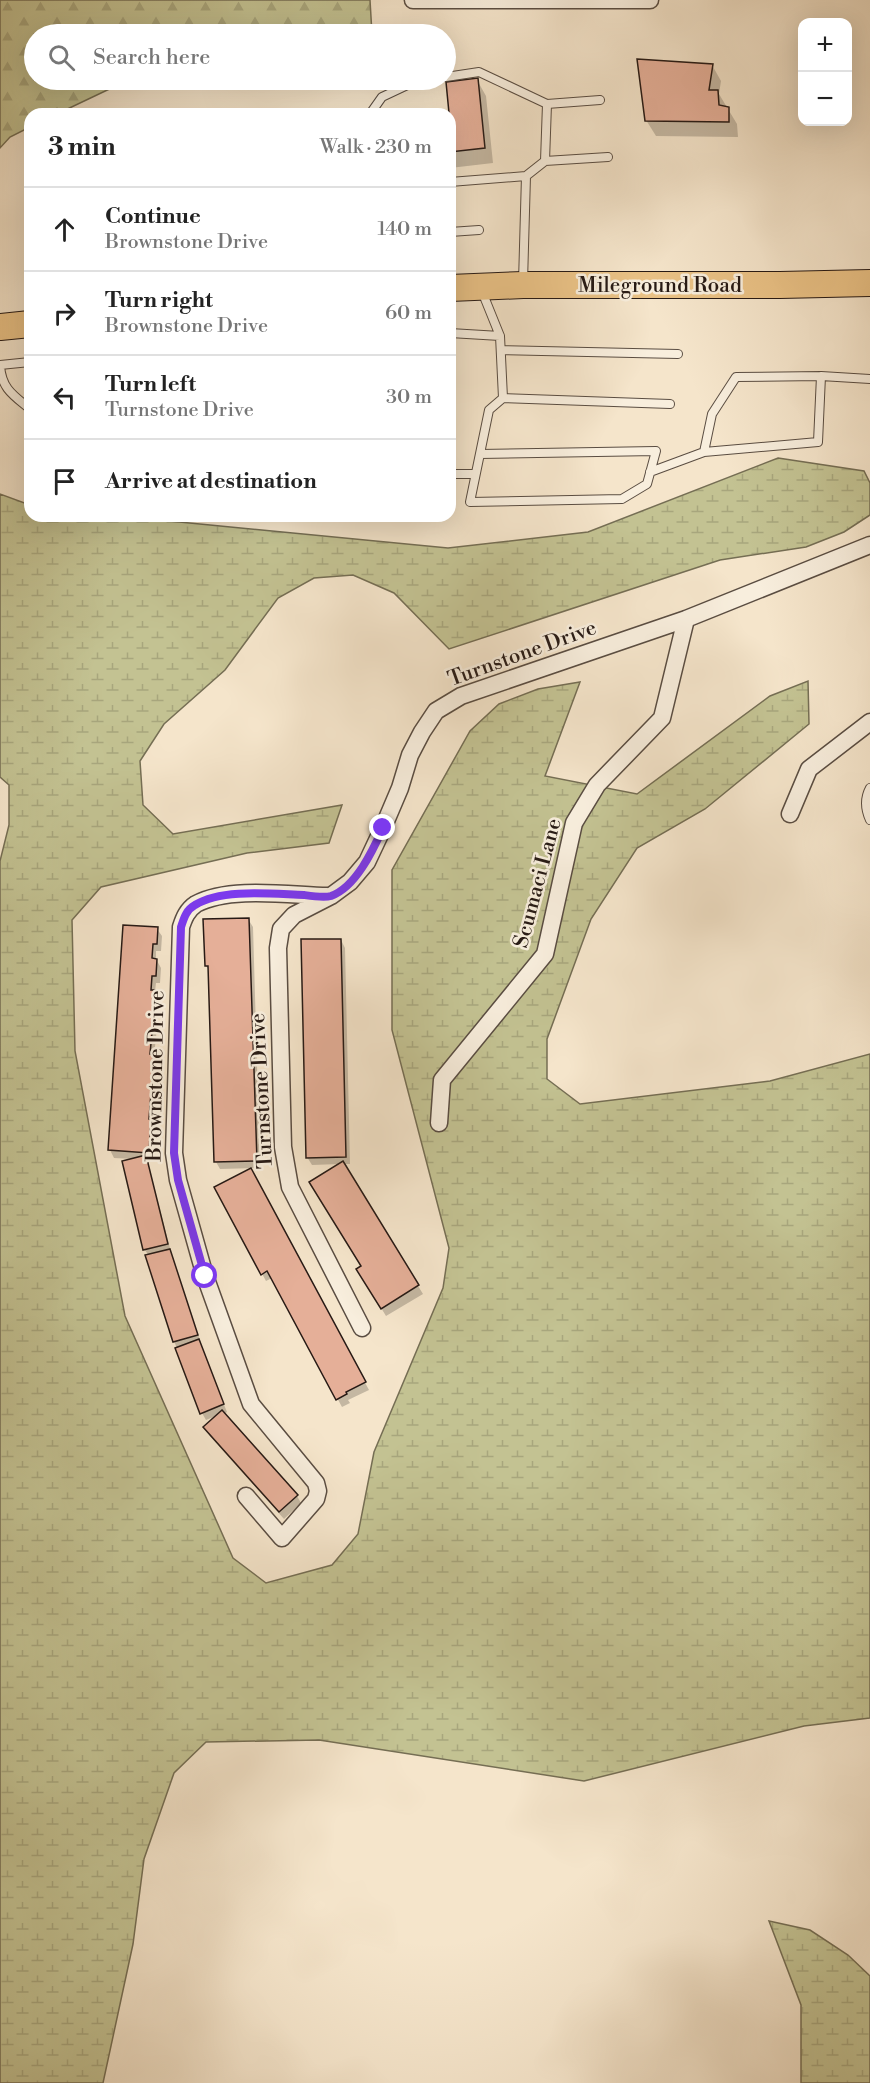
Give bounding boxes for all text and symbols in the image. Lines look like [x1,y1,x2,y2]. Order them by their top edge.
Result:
map controls [798,18,852,126]
button: + [798,18,852,72]
search box [24,24,456,90]
icon: search [45,41,78,74]
text: Search here [93,44,210,71]
button: − [798,72,852,126]
text: 3 min [48,131,116,163]
text: Walk · 230 m [320,135,432,160]
text: Continue [105,203,201,230]
icon: ahead [48,213,81,246]
text: 140 m [377,217,432,242]
text: Brownstone Drive [105,230,268,255]
street label: Mileground Road [578,273,742,299]
text: Turn right [105,287,213,314]
icon: right [48,297,81,330]
text: 60 m [385,301,432,326]
text: Brownstone Drive [105,314,268,339]
text: Turn left [105,371,196,398]
icon: left [48,381,81,414]
text: 30 m [386,385,432,410]
text: Turnstone Drive [105,398,254,423]
icon: arrive [48,465,81,498]
text: Arrive at destination [105,468,317,495]
street label: Turnstone Drive [445,615,600,693]
route end [369,814,395,840]
street label: Scumaci Lane [508,816,568,951]
street label: Brownstone Drive [141,990,170,1163]
street label: Turnstone Drive [245,1012,279,1170]
route start [191,1262,217,1288]

